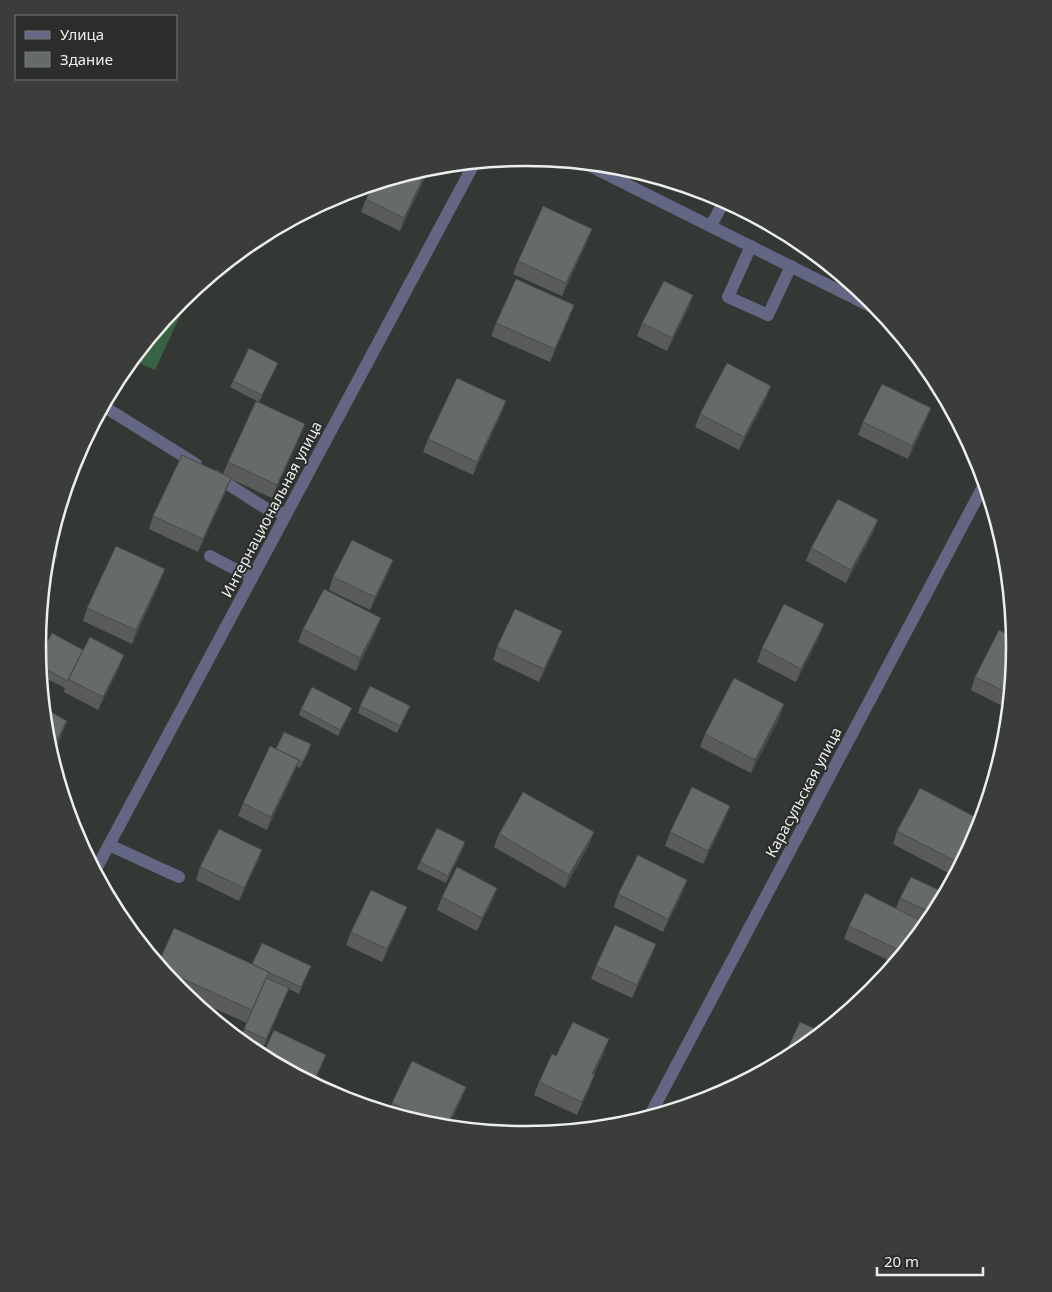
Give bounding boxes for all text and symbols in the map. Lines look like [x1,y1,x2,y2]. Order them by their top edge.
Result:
legend [15,15,178,80]
text: Улица [60,24,104,44]
text: Здание [60,49,113,69]
street label: Интернациональная улица [216,417,326,601]
street label: Карасульская улица [760,723,846,861]
scale bar [877,1244,983,1276]
text: 20 m [884,1251,919,1271]

